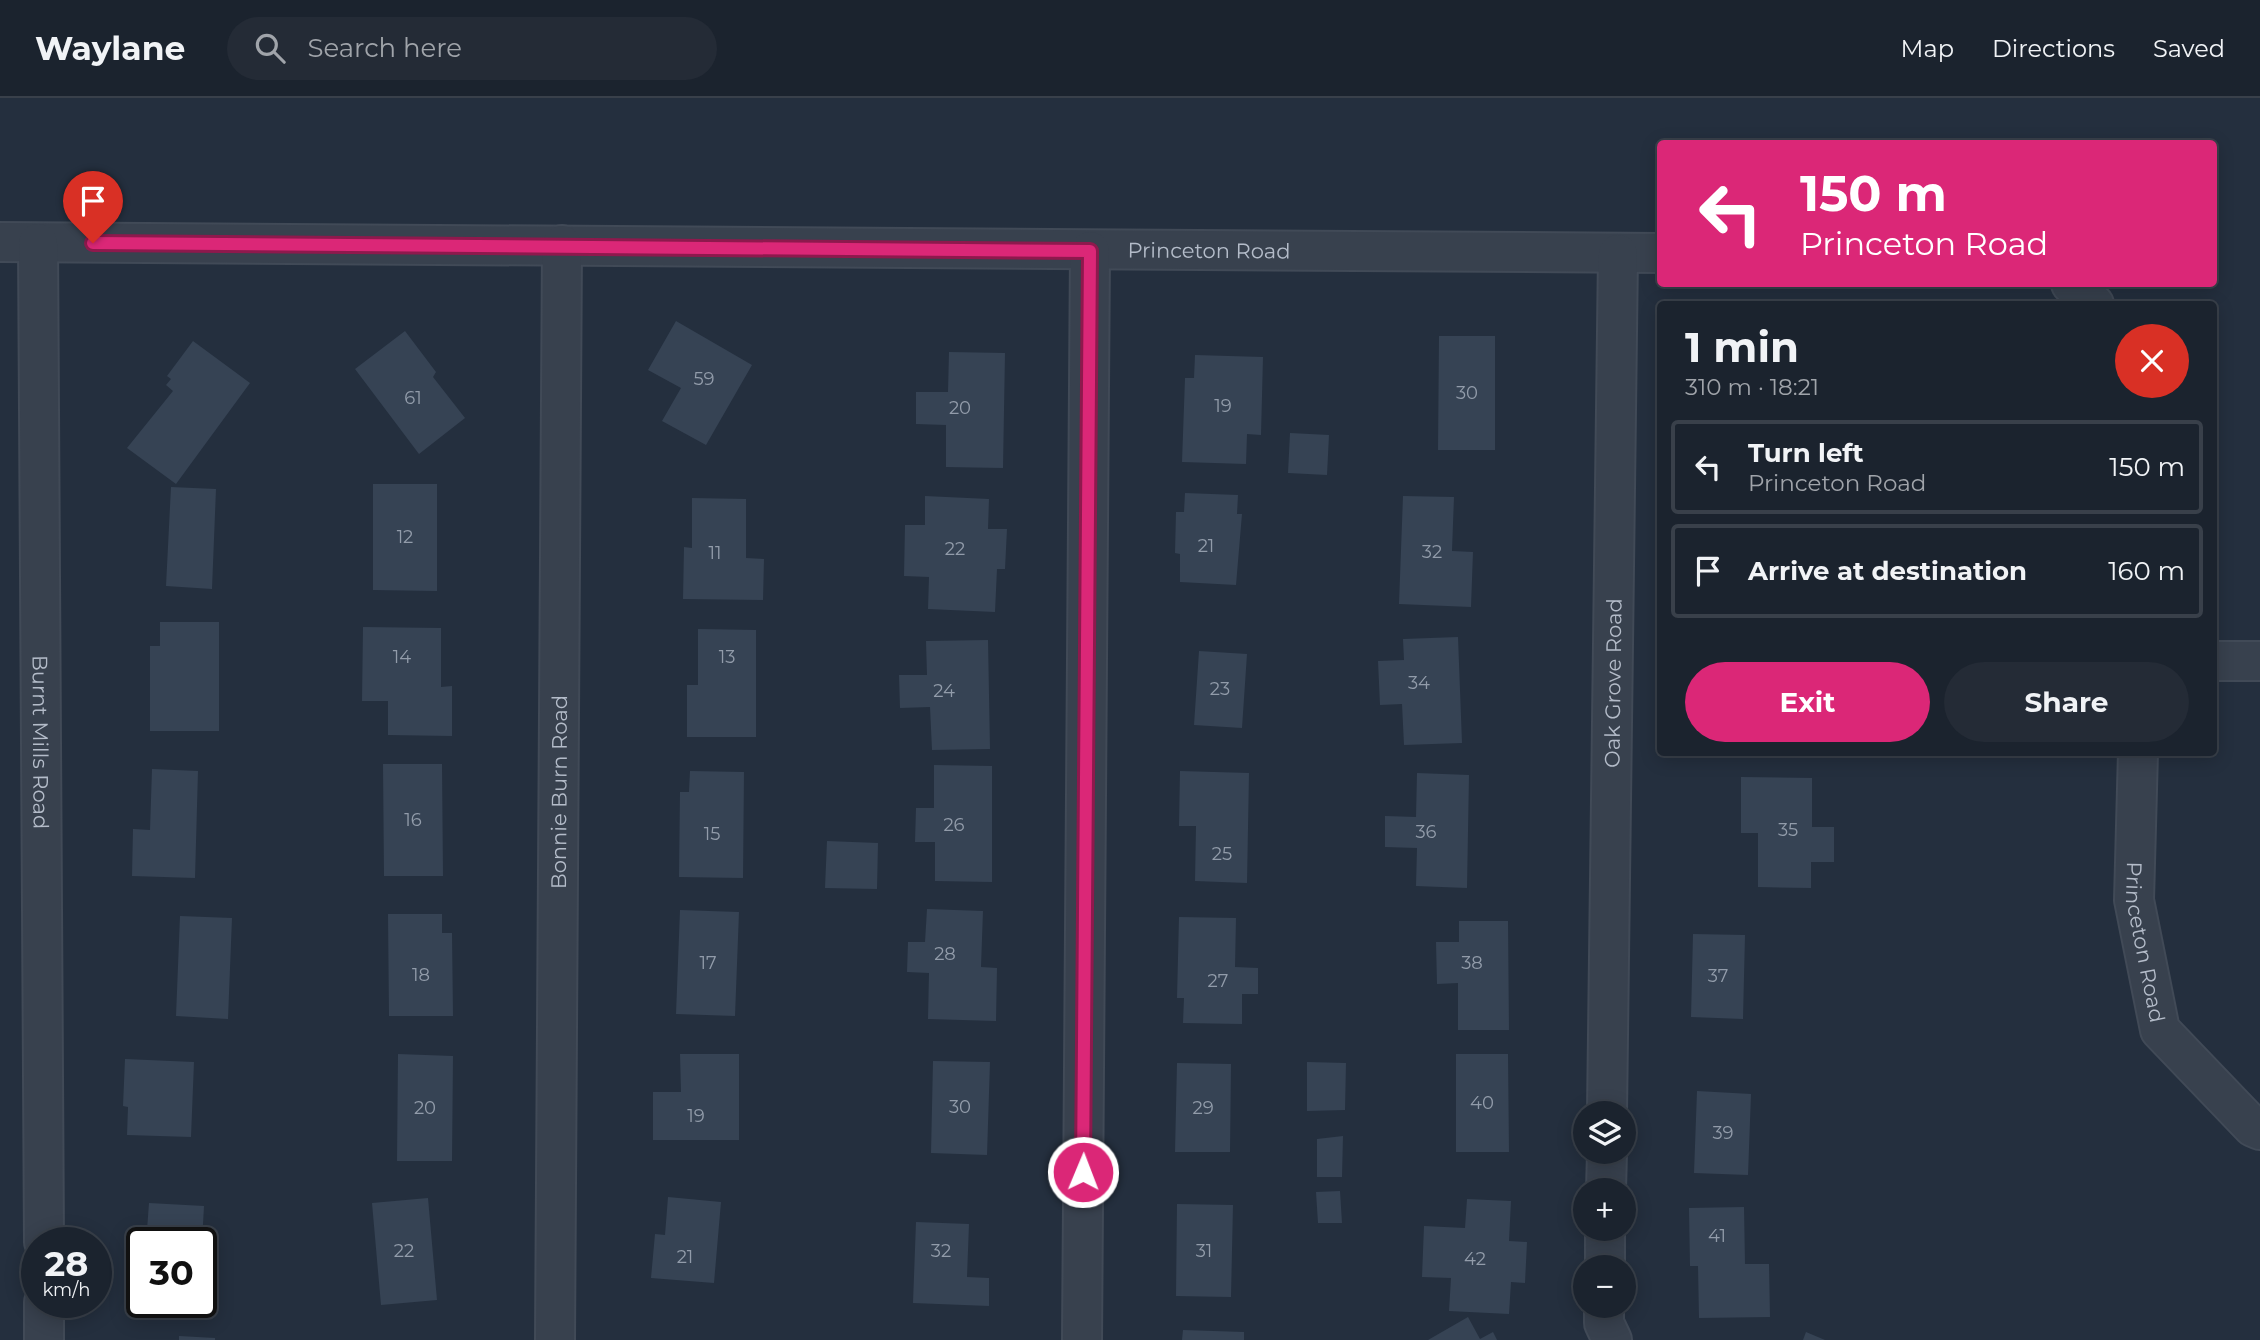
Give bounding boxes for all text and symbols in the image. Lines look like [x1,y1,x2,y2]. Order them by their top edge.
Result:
search box [227,17,717,80]
text: Waylane [35,28,185,68]
icon: search [251,29,289,67]
text: Search here [307,32,462,64]
text: Map [1901,34,1954,63]
text: Directions [1992,34,2115,63]
text: Saved [2153,34,2225,63]
text: 150 m [1800,164,1947,223]
icon: left [1685,168,1776,259]
pin [63,171,123,243]
icon: arrive [74,182,112,220]
text: Princeton Road [1800,224,2048,263]
street label: Princeton Road [1127,237,1291,263]
text: 1 min [1685,321,1799,373]
button: close [2115,324,2189,398]
house number: 59 [693,368,715,390]
text: 310 m · 18:21 [1685,373,1819,401]
house number: 30 [1456,382,1478,404]
house number: 61 [404,387,422,409]
house number: 19 [1214,395,1232,417]
house number: 20 [949,397,971,419]
text: Turn left [1748,437,1864,469]
icon: left [1689,448,1727,486]
text: 150 m [2109,451,2185,483]
text: Princeton Road [1748,469,1926,497]
house number: 12 [397,526,413,548]
house number: 21 [1198,535,1214,557]
house number: 22 [945,538,965,560]
house number: 32 [1422,541,1442,563]
house number: 11 [709,542,722,564]
icon: arrive [1689,552,1727,590]
text: Arrive at destination [1748,555,2027,587]
text: 160 m [2108,555,2185,587]
street label: Oak Grove Road [1599,598,1626,768]
house number: 14 [393,646,411,668]
house number: 13 [719,646,735,668]
street label: Burnt Mills Road [28,655,54,829]
button: Exit [1685,662,1930,742]
button: Share [1944,662,2189,742]
house number: 34 [1408,672,1430,694]
house number: 23 [1210,678,1230,700]
house number: 24 [933,680,955,702]
street label: Bonnie Burn Road [545,695,572,889]
house number: 16 [404,809,422,831]
house number: 26 [943,814,965,836]
house number: 35 [1778,819,1798,841]
house number: 36 [1415,821,1437,843]
house number: 15 [704,823,720,845]
house number: 25 [1212,843,1232,865]
street label: Princeton Road [2121,861,2171,1024]
house number: 28 [934,943,956,965]
house number: 17 [699,952,717,974]
house number: 38 [1461,952,1483,974]
house number: 18 [412,964,430,986]
house number: 37 [1708,965,1728,987]
house number: 27 [1208,970,1228,992]
house number: 40 [1470,1092,1494,1114]
house number: 30 [949,1096,971,1118]
house number: 20 [414,1097,436,1119]
house number: 29 [1192,1097,1214,1119]
map controls [1573,1101,1636,1318]
button: layers [1573,1101,1636,1164]
house number: 19 [687,1105,705,1127]
house number: 39 [1712,1122,1734,1144]
position arrow [1046,1135,1120,1209]
button: + [1573,1178,1636,1241]
house number: 41 [1708,1225,1726,1247]
speed limit sign: 30 [126,1227,217,1318]
house number: 22 [394,1240,414,1262]
house number: 32 [931,1240,951,1262]
house number: 31 [1196,1240,1212,1262]
text: 28 [45,1242,88,1285]
house number: 21 [677,1246,693,1268]
house number: 42 [1464,1248,1486,1270]
button: − [1573,1255,1636,1318]
text: km/h [42,1279,91,1301]

